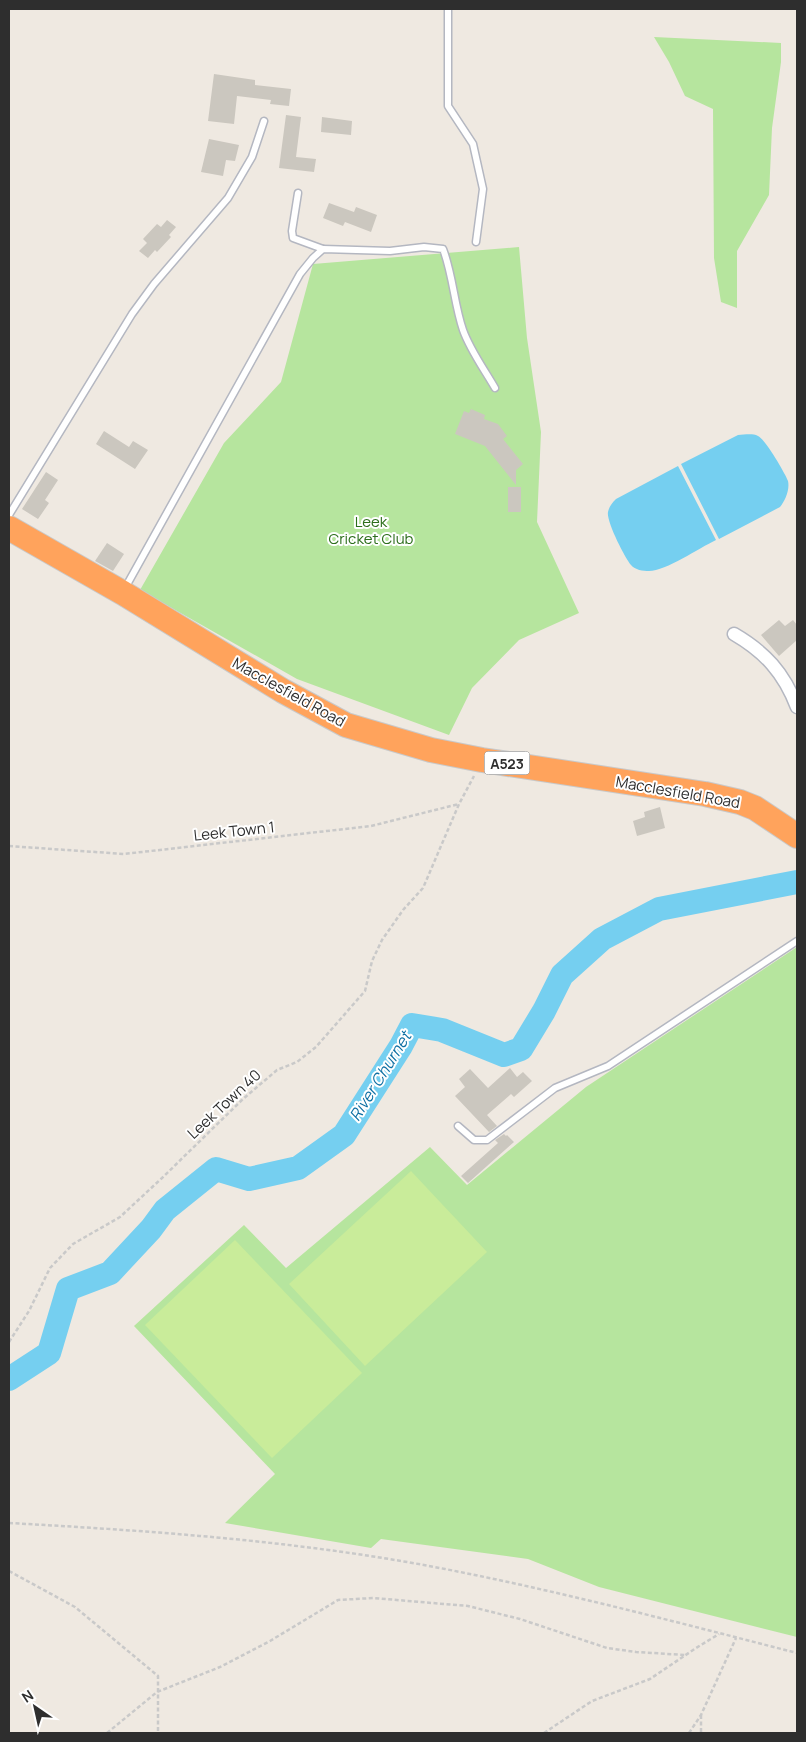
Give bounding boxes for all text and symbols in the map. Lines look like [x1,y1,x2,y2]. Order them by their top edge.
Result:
park label: Leek Cricket Club [328,511,414,549]
street label: Macclesfield Road [229,652,349,732]
road number: A523 [484,751,530,774]
street label: Macclesfield Road [614,771,742,813]
street label: Leek Town 1 [193,816,275,846]
water label: River Churnet [344,1026,417,1125]
street label: Leek Town 40 [183,1064,265,1144]
north arrow [10,1682,60,1732]
text: N [18,1685,37,1706]

